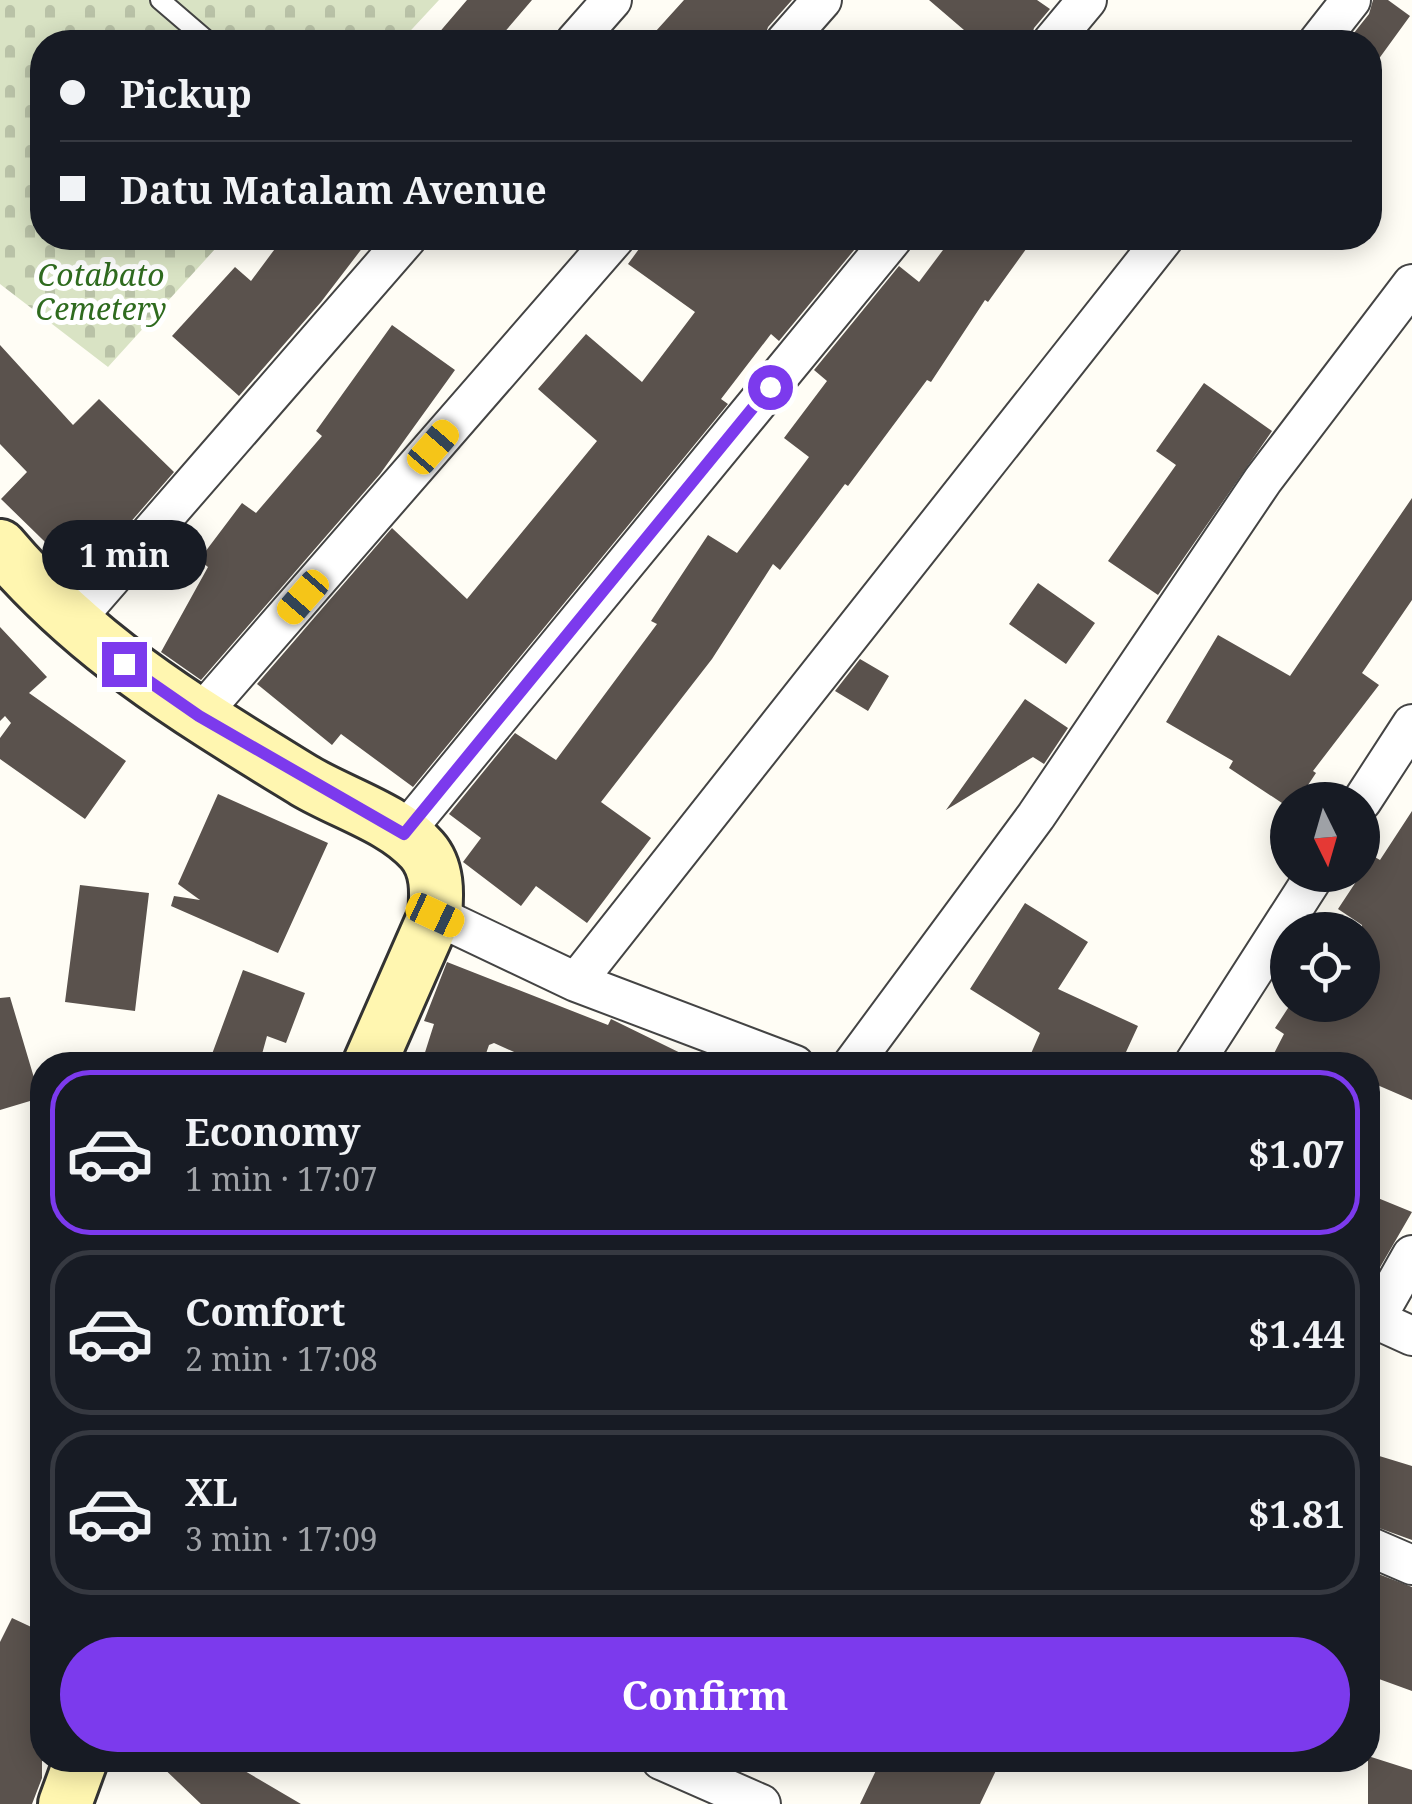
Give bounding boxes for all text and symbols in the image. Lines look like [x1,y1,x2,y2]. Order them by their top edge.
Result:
text: Pickup [120,67,252,119]
text: Datu Matalam Avenue [120,163,547,215]
park label: Cotabato Cemetery [36,254,166,329]
route start [748,365,793,410]
car [402,415,464,479]
callout: 1 min [42,519,206,589]
text: 1 min [79,533,170,576]
car [272,565,334,629]
route end [102,642,147,687]
north arrow [1270,782,1380,892]
map controls [1270,782,1380,1022]
car [401,889,469,941]
button: locate [1270,912,1380,1022]
text: Economy [185,1105,361,1157]
icon: car [65,1108,155,1198]
text: $1.07 [1248,1127,1345,1179]
text: 1 min · 17:07 [185,1157,378,1200]
text: Comfort [185,1285,345,1337]
icon: car [65,1288,155,1378]
text: $1.44 [1248,1307,1345,1359]
text: 2 min · 17:08 [185,1337,378,1380]
text: XL [185,1465,238,1517]
icon: car [65,1468,155,1558]
text: $1.81 [1248,1487,1345,1539]
text: 3 min · 17:09 [185,1517,378,1560]
button: Confirm [60,1637,1350,1752]

